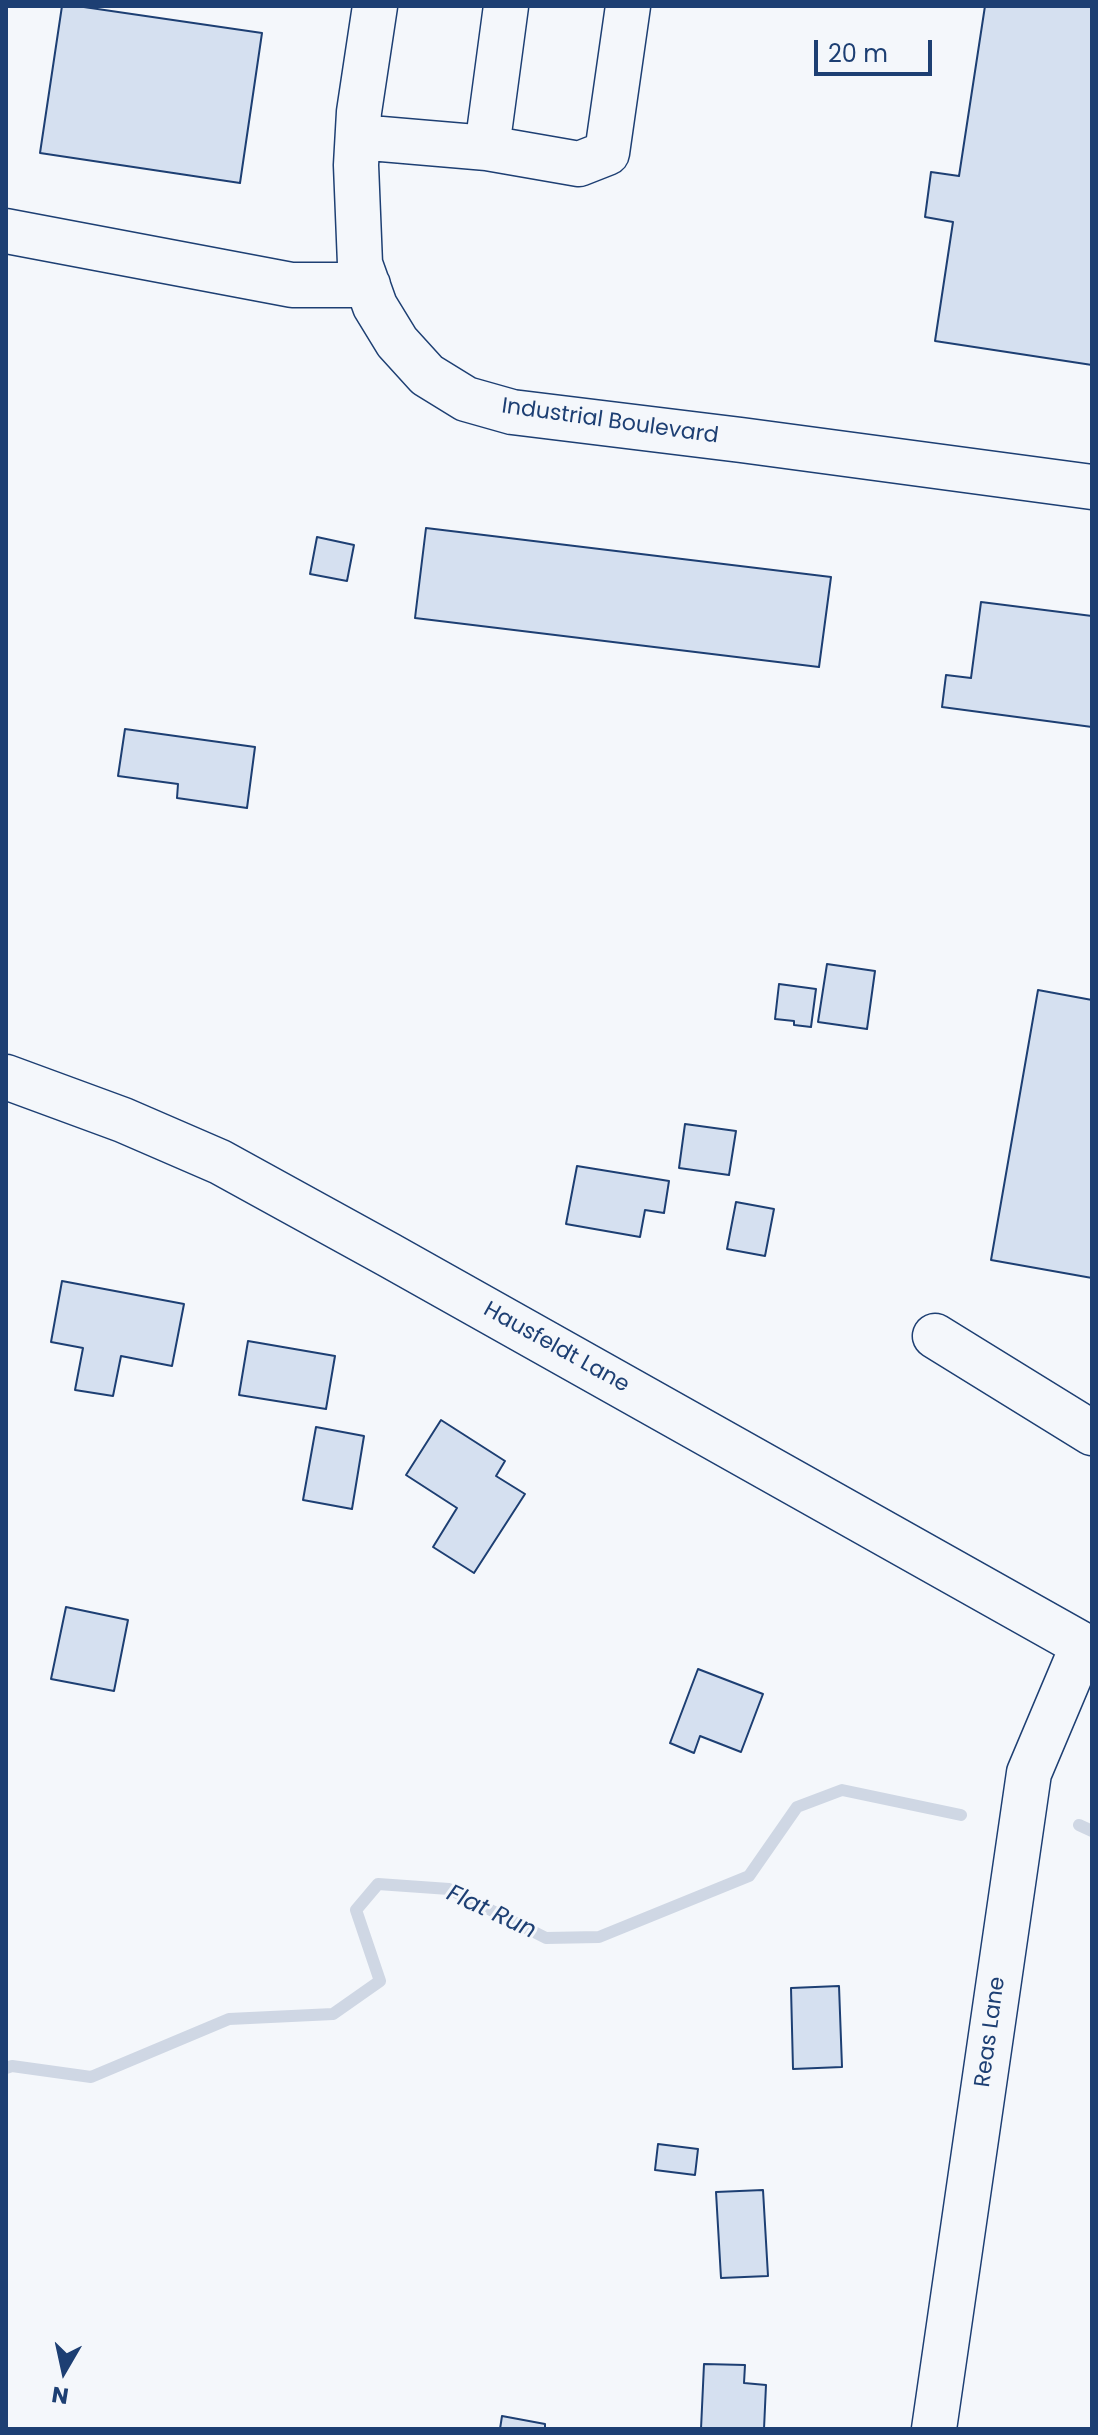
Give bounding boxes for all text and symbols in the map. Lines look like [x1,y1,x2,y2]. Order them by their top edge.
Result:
scale bar [818,24,936,74]
text: 20 m [828,37,888,70]
street label: Industrial Boulevard [500,394,720,450]
street label: Hausfeldt Lane [478,1297,634,1399]
water label: Flat Run [442,1880,540,1946]
street label: Reas Lane [970,1975,1012,2089]
north arrow [24,2331,104,2411]
text: N [50,2379,71,2412]

